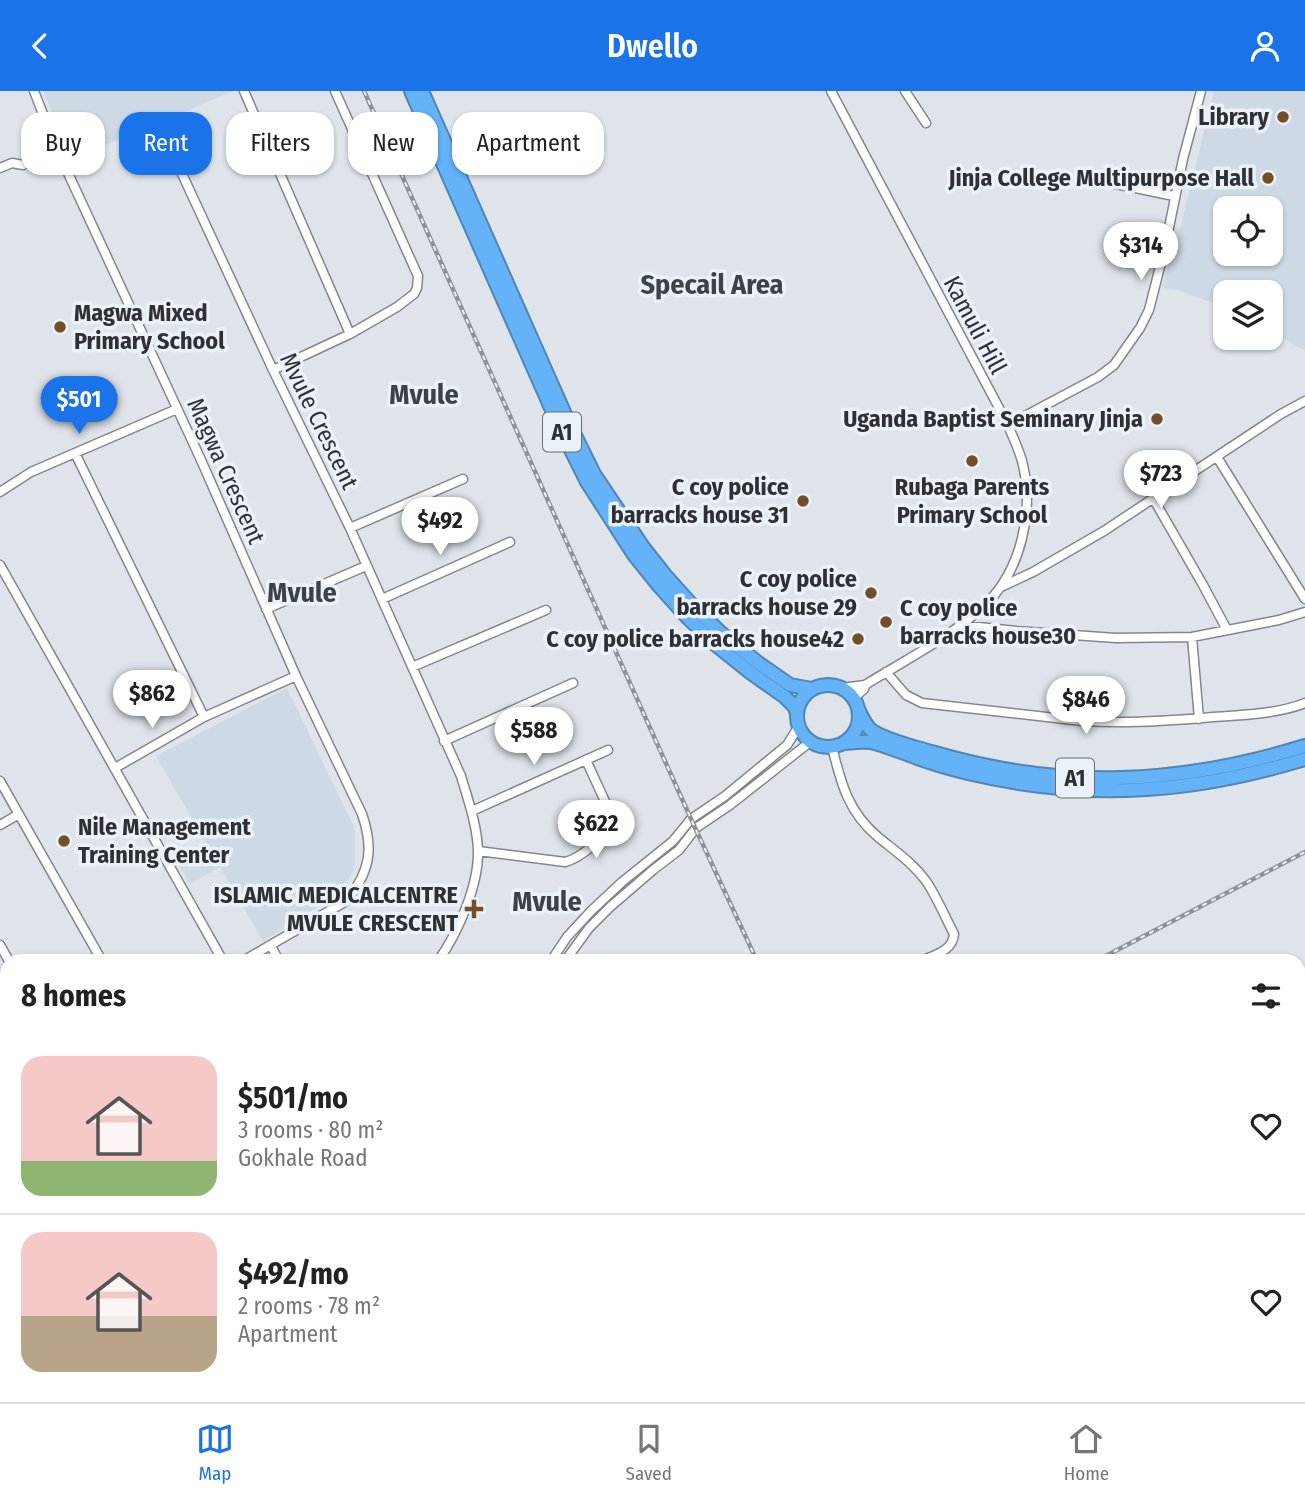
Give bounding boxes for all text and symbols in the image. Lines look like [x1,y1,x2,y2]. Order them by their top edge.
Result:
icon: back [21,27,59,65]
text: Dwello [607,27,698,65]
icon: person [1246,27,1284,65]
place label: Library [1198,103,1270,131]
marker: Library [1275,109,1291,125]
chip: Buy [21,112,105,175]
chip: Rent [119,112,212,175]
chip: Filters [226,112,334,175]
chip: New [348,112,438,175]
chip: Apartment [452,112,604,175]
place label: Jinja College Multipurpose Hall [948,164,1254,192]
marker: Jinja College Multipurpose Hall [1260,170,1276,186]
map controls [1213,196,1283,350]
button: locate [1213,196,1283,266]
pin: $314 [1100,223,1182,282]
text: $314 [1119,231,1163,259]
district label: Specail Area [640,268,784,301]
street label: Kamuli Hill [938,271,1012,379]
button: layers [1213,280,1283,350]
place label: Magwa Mixed Primary School [74,299,225,355]
marker: Magwa Mixed Primary School [52,319,68,335]
street label: Mvule Crescent [274,348,364,494]
pin: $501 [38,377,120,436]
district label: Mvule [389,378,459,411]
text: $501 [57,385,101,413]
street label: Magwa Crescent [181,394,271,548]
place label: Uganda Baptist Seminary Jinja [843,405,1143,433]
marker: Uganda Baptist Seminary Jinja [1149,411,1165,427]
road number: A1 [543,413,581,451]
pin: $723 [1120,451,1202,510]
marker: Rubaga Parents Primary School [964,453,980,469]
text: $723 [1140,459,1182,487]
place label: C coy police barracks house 31 [611,473,789,529]
place label: Rubaga Parents Primary School [895,473,1050,529]
marker: C coy police barracks house 31 [795,493,811,509]
pin: $492 [399,497,481,557]
text: $492 [417,506,463,534]
place label: C coy police barracks house 29 [676,565,857,621]
district label: Mvule [267,576,337,609]
marker: C coy police barracks house 29 [863,585,879,601]
place label: C coy police barracks house30 [900,594,1076,650]
marker: C coy police barracks house30 [878,614,894,630]
place label: C coy police barracks house42 [546,625,844,653]
marker: C coy police barracks house42 [850,631,866,647]
pin: $862 [111,671,193,730]
pin: $846 [1045,677,1127,736]
text: $862 [129,679,175,707]
text: $846 [1062,685,1110,713]
pin: $588 [493,707,575,767]
text: $588 [510,716,558,744]
road number: A1 [1056,758,1094,797]
pin: $622 [555,801,637,860]
text: $622 [574,809,618,837]
place label: Nile Management Training Center [78,813,251,869]
marker: Nile Management Training Center [56,833,72,849]
place label: ISLAMIC MEDICALCENTRE MVULE CRESCENT [213,881,458,937]
district label: Mvule [512,885,582,918]
marker: ISLAMIC MEDICALCENTRE MVULE CRESCENT [464,899,484,919]
icon: filters [1247,977,1285,1015]
text: 8 homes [21,978,126,1014]
text: $501/mo [238,1080,348,1116]
icon: home [77,1084,161,1168]
icon: heart [1247,1107,1285,1145]
text: 3 rooms · 80 m² [238,1116,383,1144]
text: Gokhale Road [238,1144,368,1172]
text: $492/mo [238,1256,349,1292]
icon: home [77,1260,161,1344]
icon: heart [1247,1283,1285,1321]
text: 2 rooms · 78 m² [238,1292,380,1320]
text: Apartment [238,1320,338,1348]
tab: Map [196,1420,234,1485]
tab: Saved [626,1420,672,1485]
tab: Home [1064,1420,1109,1485]

